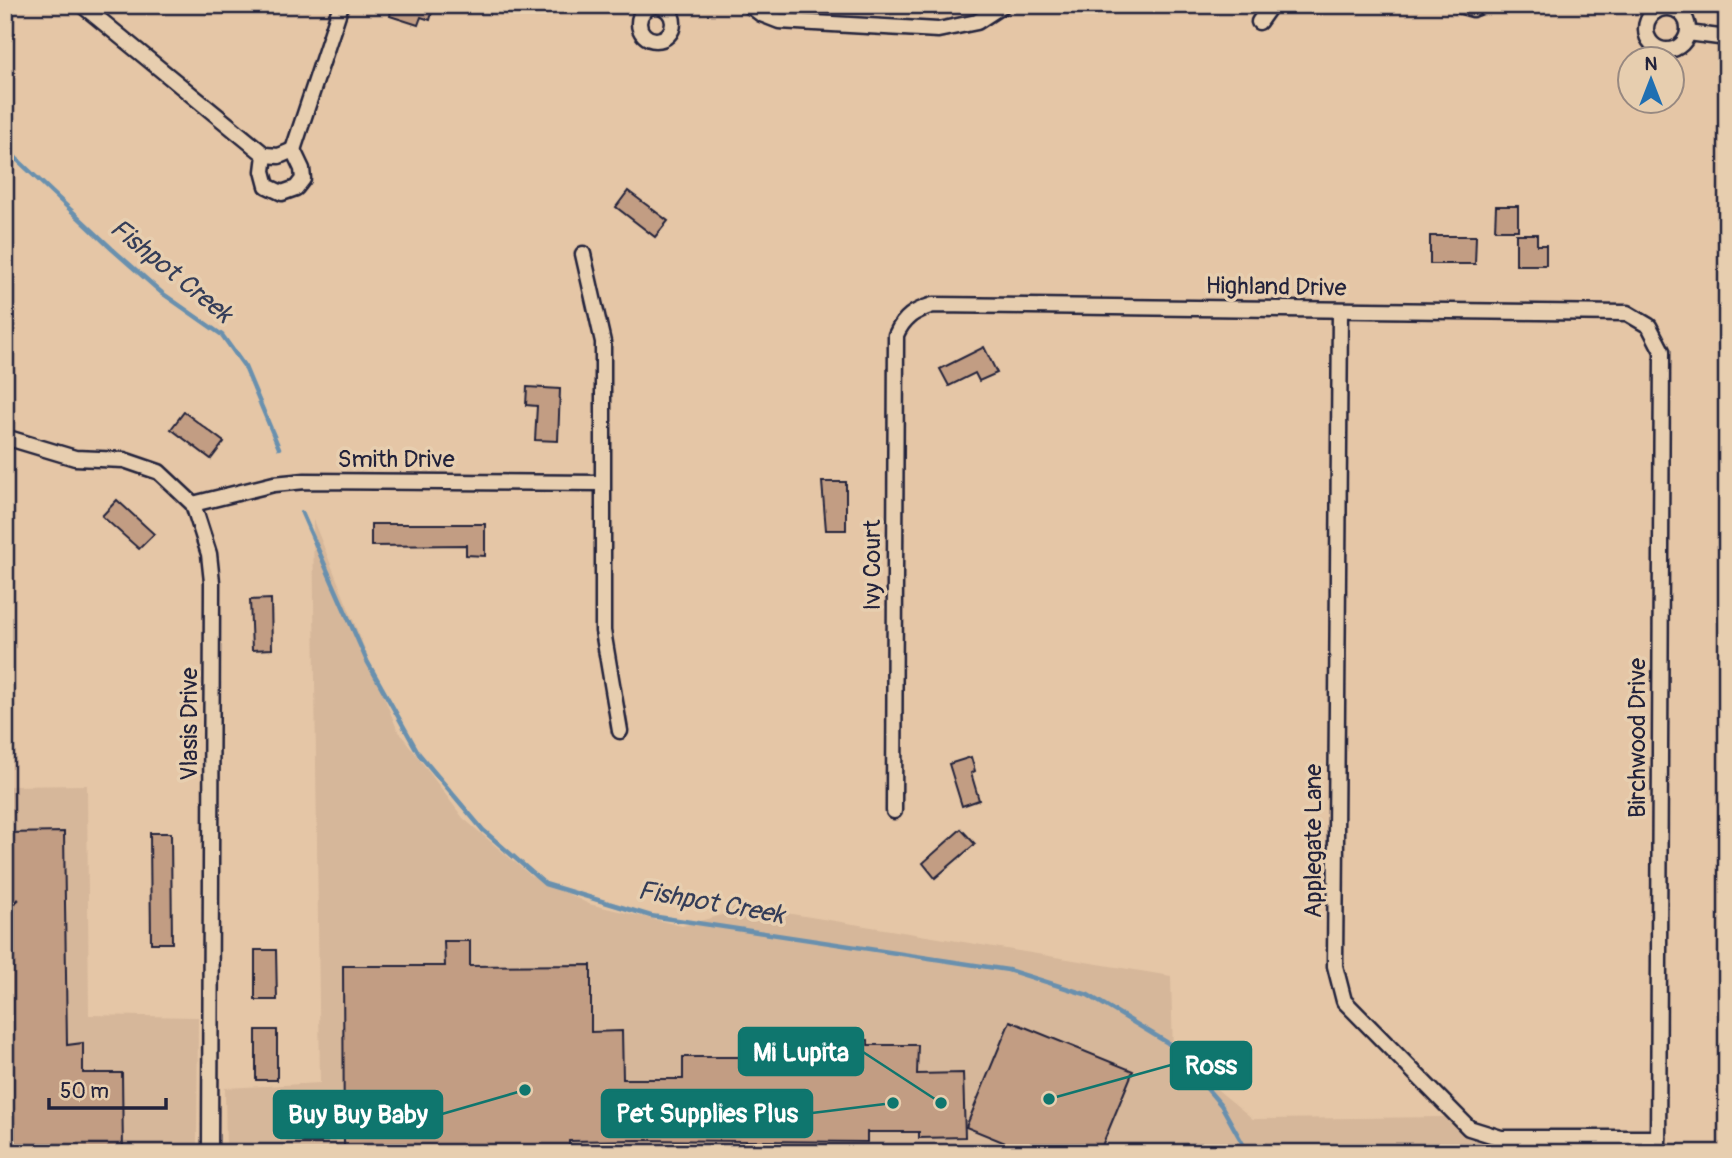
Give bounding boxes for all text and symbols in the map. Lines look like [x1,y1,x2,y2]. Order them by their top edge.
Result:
north arrow [1616,46,1686,116]
text: N [1645,52,1658,76]
water label: Fishpot Creek [104,212,240,331]
street label: Highland Drive [1205,271,1347,303]
street label: Smith Drive [338,445,455,474]
street label: Ivy Court [858,519,887,611]
street label: Birchwood Drive [1623,658,1652,818]
street label: Vlasis Drive [175,667,204,781]
street label: Applegate Lane [1299,764,1328,918]
water label: Fishpot Creek [635,874,789,932]
callout: Mi Lupita [739,1028,863,1075]
text: Mi Lupita [753,1037,849,1069]
callout: Ross [1171,1042,1251,1089]
text: Ross [1185,1050,1238,1082]
scale bar [49,1067,166,1111]
text: 50 m [60,1078,109,1105]
callout: Pet Supplies Plus [602,1090,812,1137]
callout: Buy Buy Baby [274,1091,442,1138]
text: Pet Supplies Plus [616,1098,798,1130]
text: Buy Buy Baby [288,1099,429,1131]

